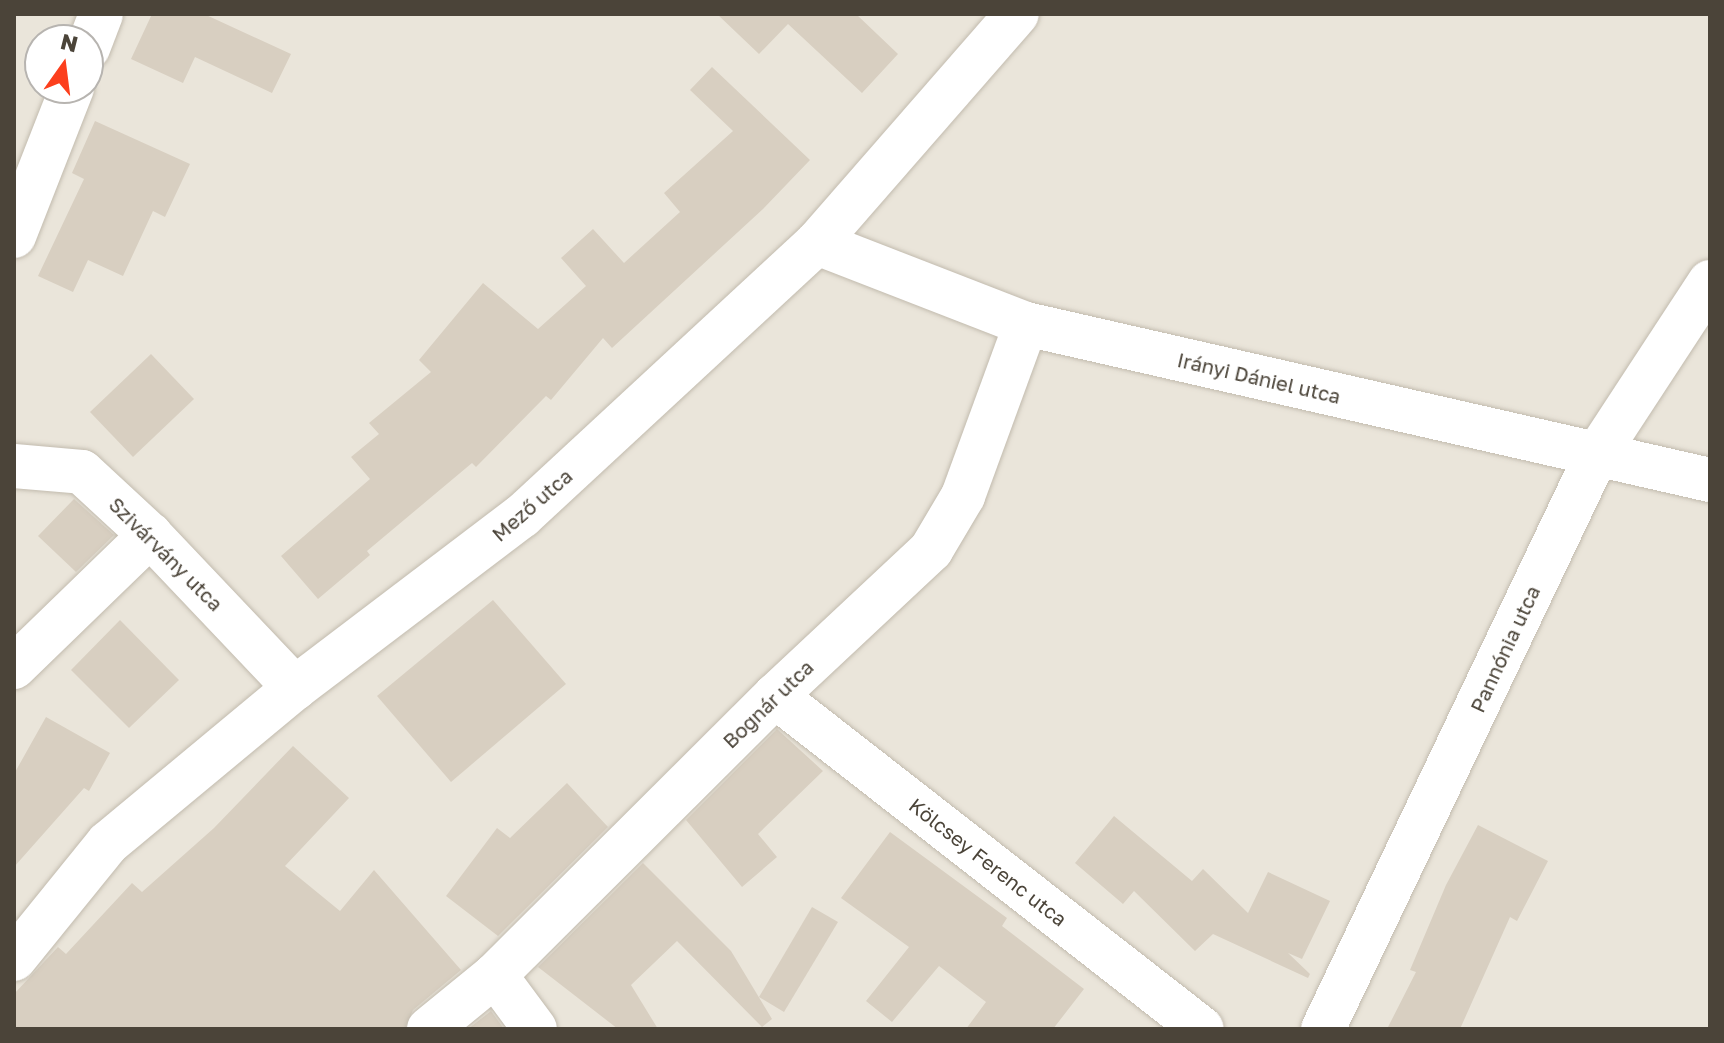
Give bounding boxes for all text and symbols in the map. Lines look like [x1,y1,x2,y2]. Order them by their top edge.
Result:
north arrow [24,24,104,104]
text: N [58,27,81,57]
street label: Irányi Dániel utca [1175,348,1343,408]
street label: Mező utca [487,464,577,546]
street label: Szivárvány utca [104,492,228,616]
street label: Pannónia utca [1465,582,1545,716]
street label: Bognár utca [718,655,818,753]
street label: Kölcsey Ferenc utca [904,793,1072,931]

